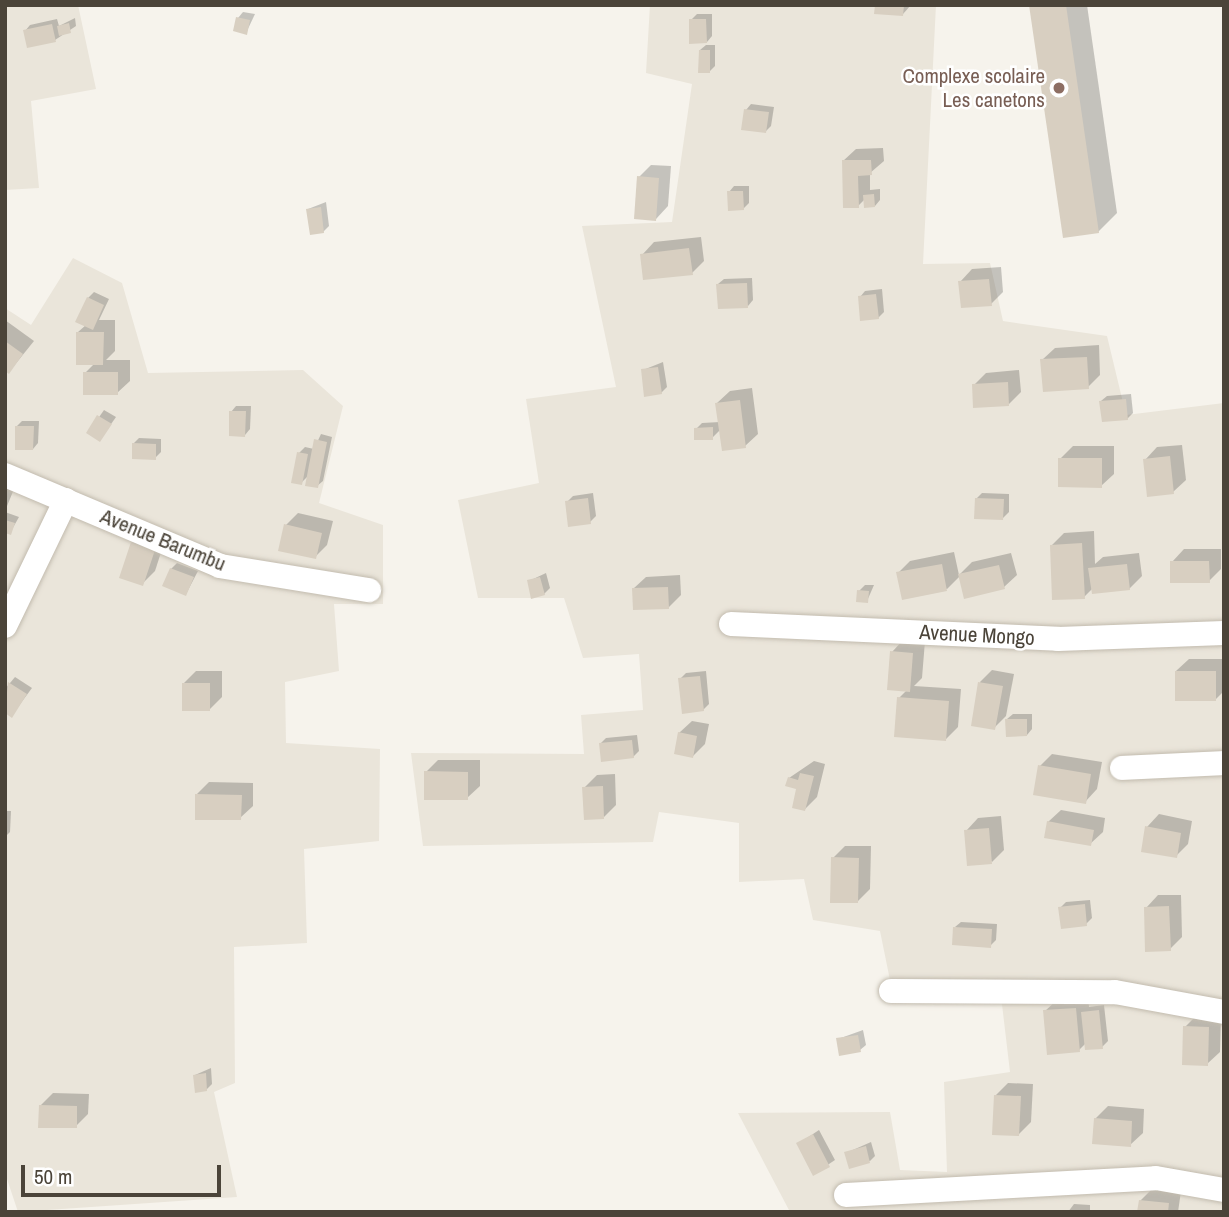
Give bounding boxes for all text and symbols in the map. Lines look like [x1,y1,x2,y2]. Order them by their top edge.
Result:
place label: Complexe scolaire Les canetons [902,63,1045,113]
marker: Complexe scolaire Les canetons [1051,80,1067,96]
street label: Avenue Barumbu [97,503,229,577]
street label: Avenue Mongo [919,619,1035,651]
scale bar [24,1150,224,1194]
text: 50 m [34,1162,72,1191]

